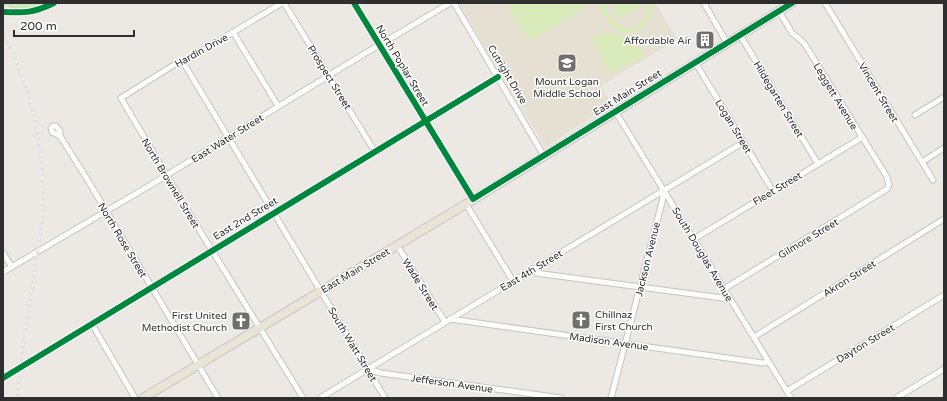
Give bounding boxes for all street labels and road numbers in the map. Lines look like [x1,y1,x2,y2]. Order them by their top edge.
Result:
street label: North Poplar Street [373,23,431,108]
street label: Hardin Drive [173,31,230,70]
street label: Prospect Street [305,43,354,112]
street label: Cutright Drive [485,43,530,106]
street label: Hildegarten Street [751,59,806,140]
street label: Leggett Avenue [810,61,860,132]
street label: Vincent Street [856,61,901,125]
street label: East Main Street [591,67,664,119]
street label: Logan Street [712,97,754,156]
street label: East Water Street [189,112,266,166]
street label: North Brownell Street [139,136,202,231]
street label: Fleet Street [751,170,804,208]
street label: East 2nd Street [211,195,280,243]
street label: North Rose Street [95,201,149,280]
street label: South Douglas Avenue [669,205,735,304]
street label: Gilmore Street [776,216,841,262]
street label: Jackson Avenue [633,220,663,298]
street label: East Main Street [319,245,392,296]
street label: East 4th Street [498,247,565,294]
street label: Wade Street [400,257,441,313]
street label: Akron Street [821,258,878,300]
street label: South Watt Street [325,305,379,384]
street label: Dayton Street [834,322,897,366]
street label: Madison Avenue [569,331,649,354]
street label: Jefferson Avenue [410,372,494,396]

